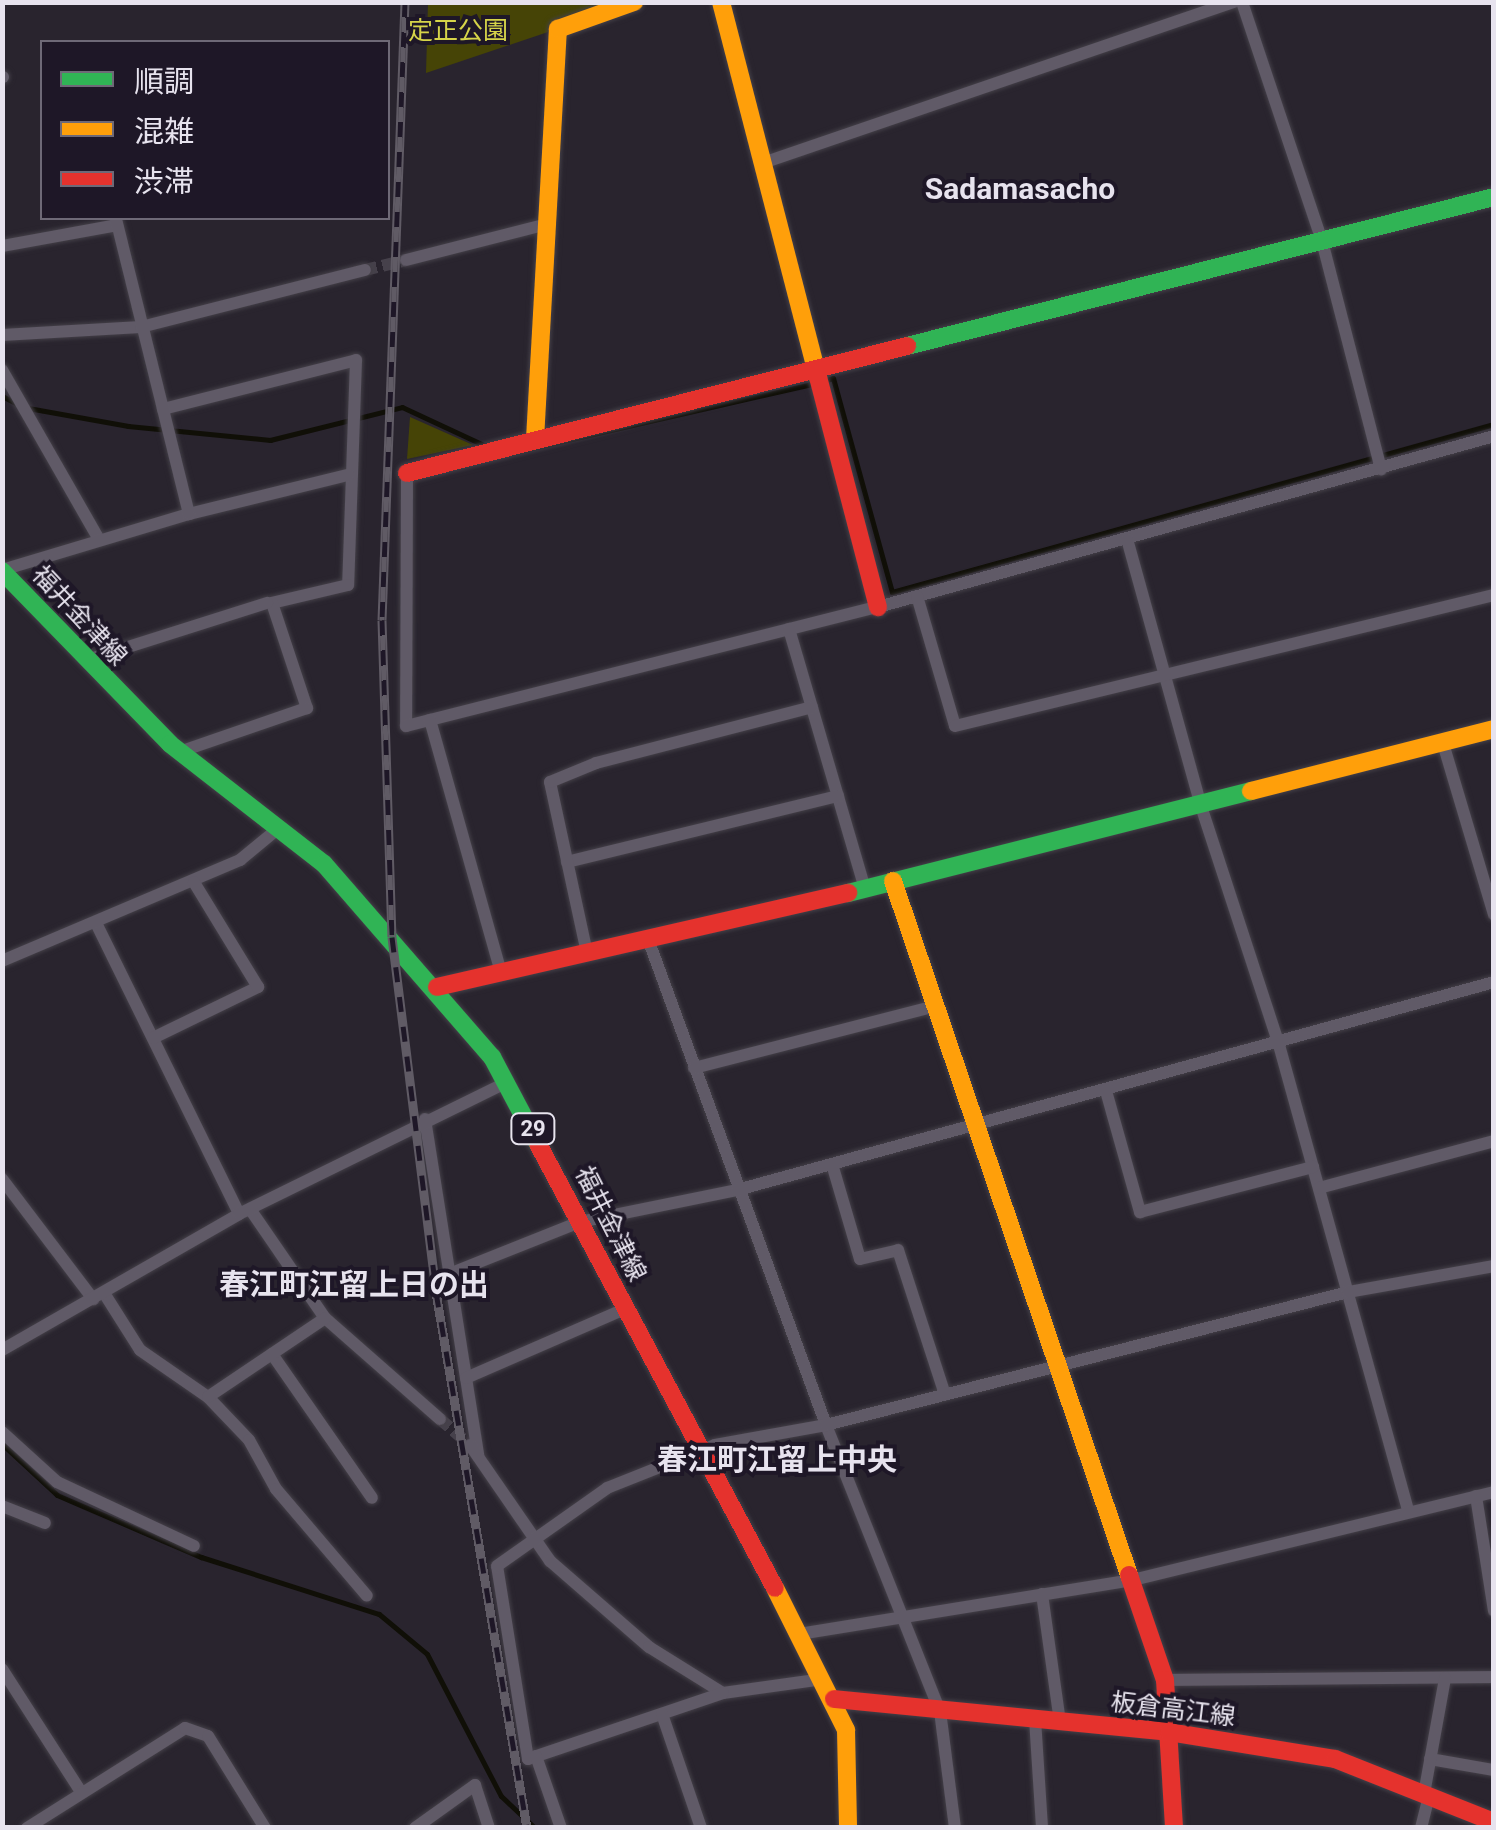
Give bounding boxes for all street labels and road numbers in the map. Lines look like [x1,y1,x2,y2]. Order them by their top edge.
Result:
street label: 福井金津線 [25,560,133,672]
road number: 29 [508,1112,558,1146]
street label: 福井金津線 [568,1162,652,1286]
street label: 板倉高江線 [1109,1687,1237,1733]

